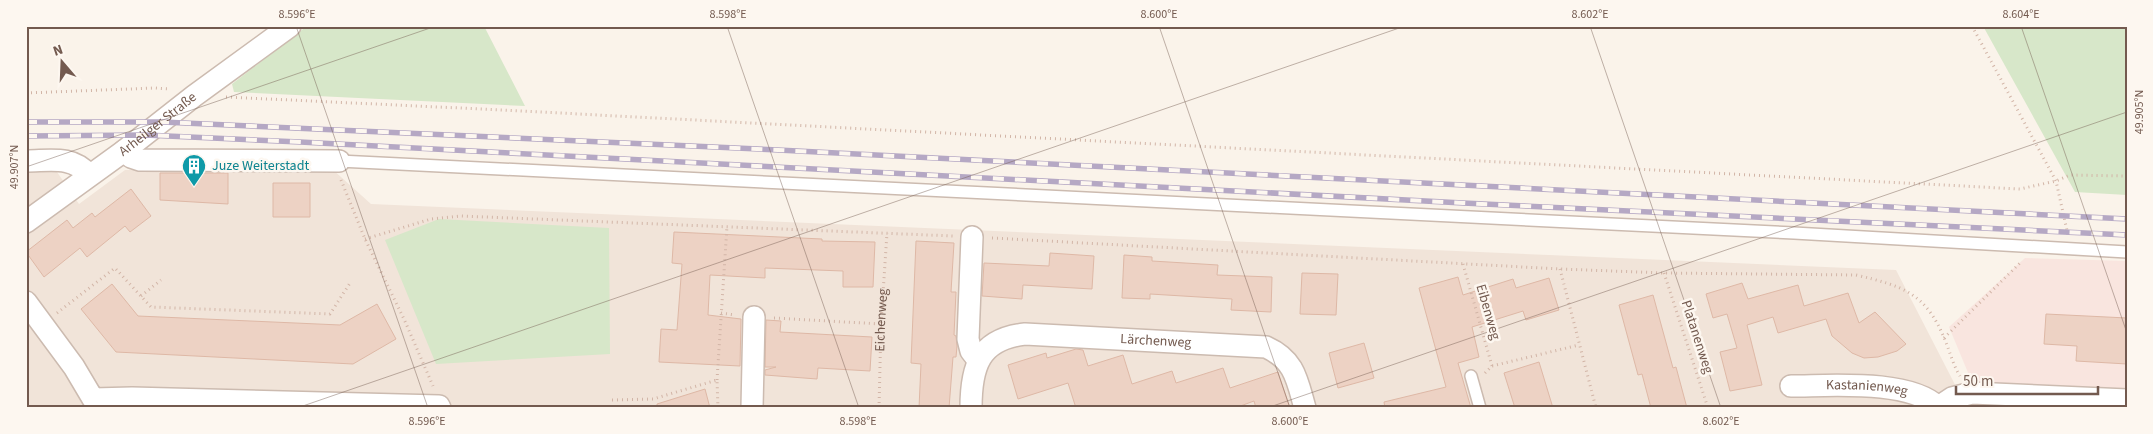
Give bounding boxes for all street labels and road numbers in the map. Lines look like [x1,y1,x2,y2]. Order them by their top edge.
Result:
street label: Arheilger Straße [115,87,201,161]
street label: Eibenweg [1471,282,1505,342]
street label: Eichenweg [870,288,893,352]
street label: Platanenweg [1676,298,1718,376]
street label: Lärchenweg [1120,329,1192,353]
street label: Kastanienweg [1826,375,1910,401]

